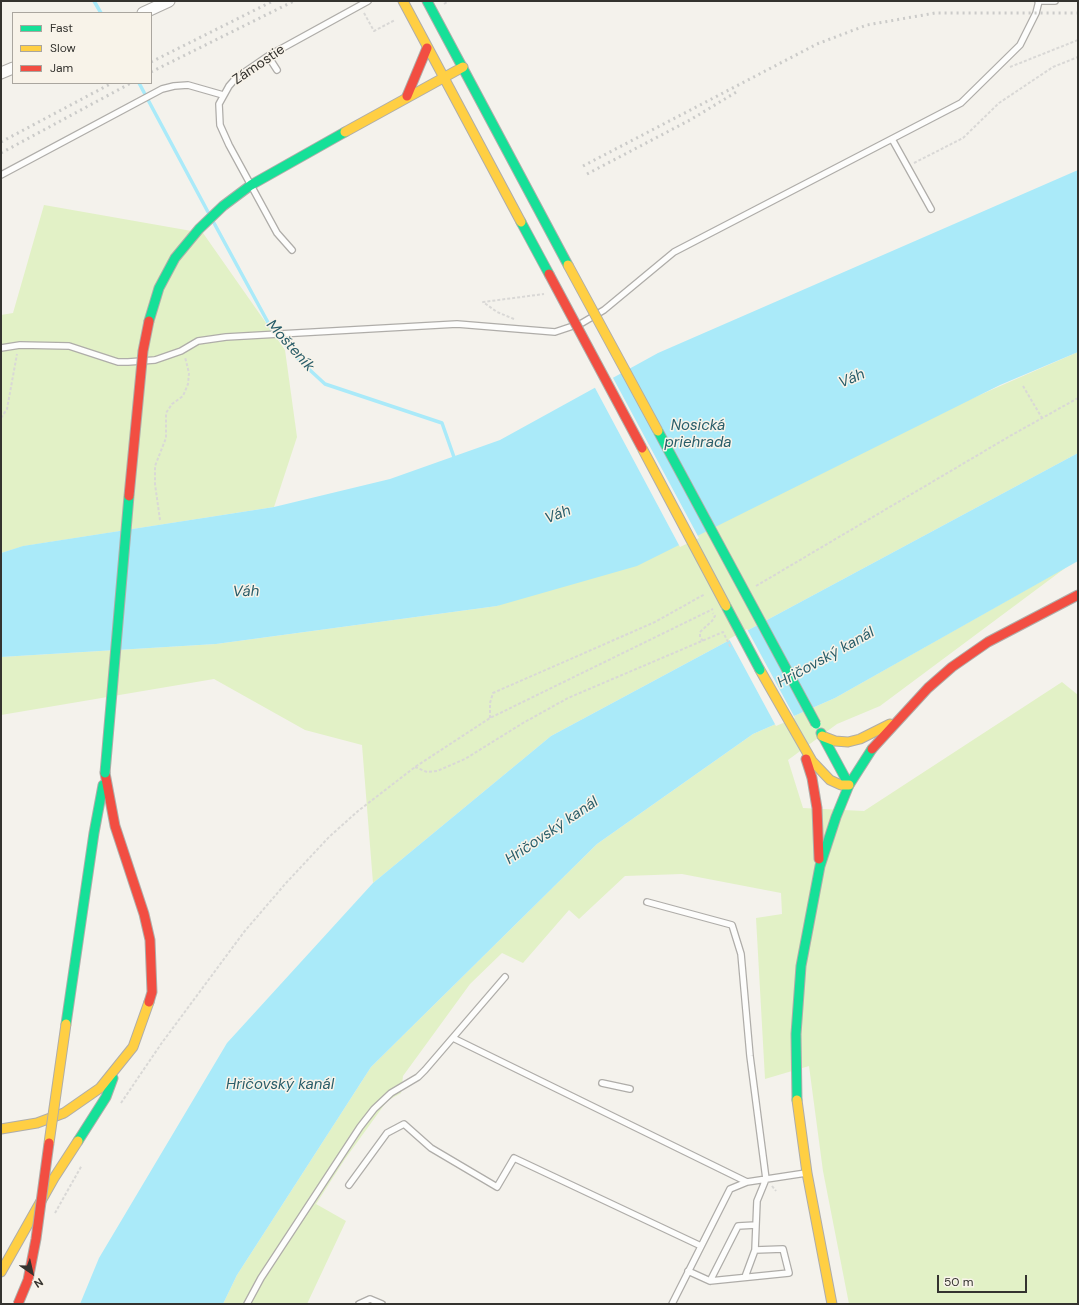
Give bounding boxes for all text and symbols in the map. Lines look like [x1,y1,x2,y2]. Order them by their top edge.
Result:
legend [12,12,152,84]
text: Fast [50,20,73,36]
text: Slow [50,40,76,56]
street label: Zámostie [230,41,288,89]
text: Jam [50,60,73,76]
water label: Mošteník [262,316,318,376]
water label: Váh [836,366,868,392]
water label: Nosická priehrada [664,417,732,452]
water label: Váh [542,502,574,528]
water label: Váh [233,583,259,601]
water label: Hričovský kanál [774,624,878,692]
water label: Hričovský kanál [502,793,602,869]
water label: Hričovský kanál [226,1076,334,1094]
north arrow [12,1253,52,1293]
scale bar [939,1267,1029,1293]
text: 50 m [944,1274,973,1290]
text: N [31,1275,46,1291]

